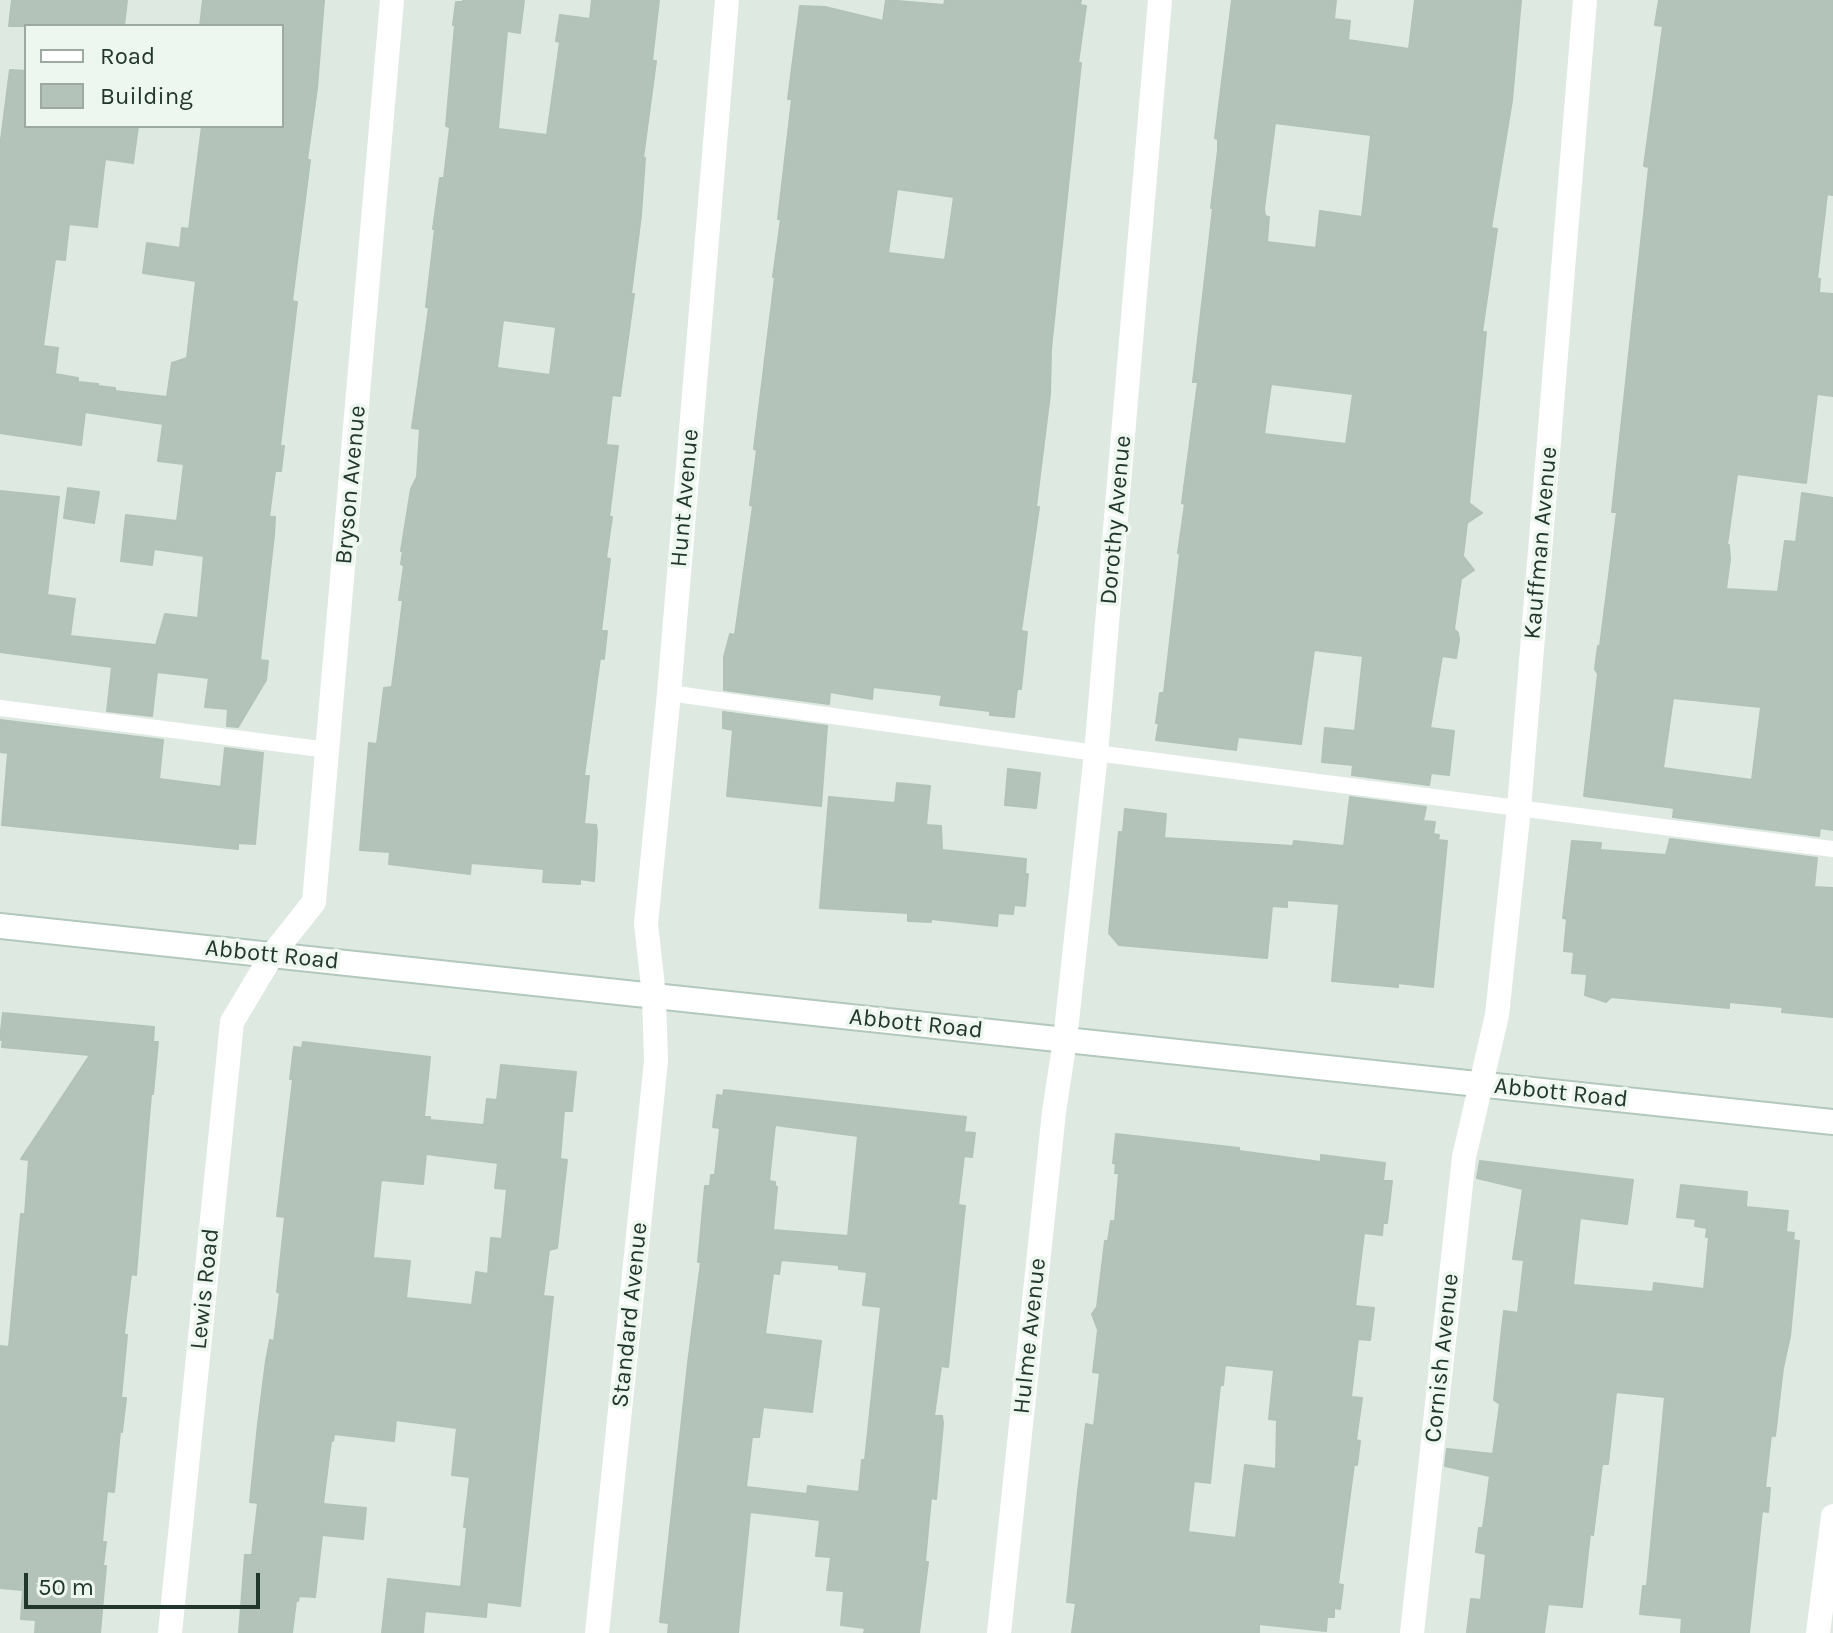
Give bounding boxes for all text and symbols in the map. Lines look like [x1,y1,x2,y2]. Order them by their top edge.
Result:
legend [24,24,284,128]
text: Road [100,42,155,70]
text: Building [100,82,193,110]
street label: Bryson Avenue [330,404,372,566]
street label: Hunt Avenue [665,428,705,568]
street label: Dorothy Avenue [1094,434,1138,606]
street label: Kauffman Avenue [1518,445,1564,641]
street label: Abbott Road [204,934,340,976]
street label: Abbott Road [848,1003,984,1045]
street label: Abbott Road [1493,1072,1629,1114]
street label: Standard Avenue [606,1221,654,1409]
street label: Lewis Road [184,1227,226,1351]
street label: Hulme Avenue [1007,1257,1053,1415]
street label: Cornish Avenue [1419,1272,1465,1444]
scale bar [28,1557,264,1607]
text: 50 m [38,1573,94,1601]

